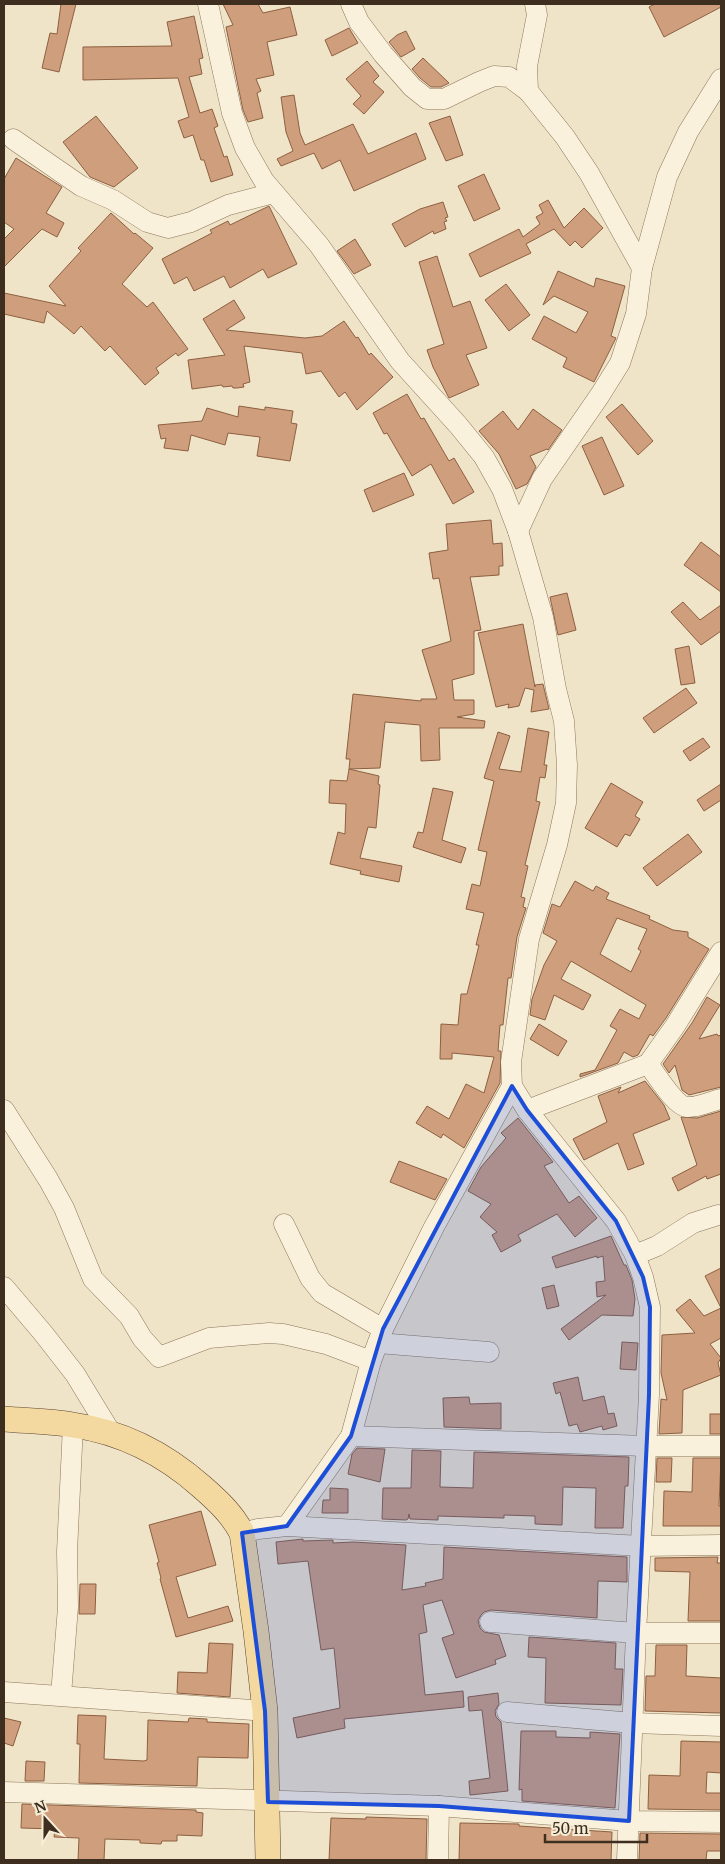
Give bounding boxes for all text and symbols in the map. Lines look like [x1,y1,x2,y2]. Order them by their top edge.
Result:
north arrow [20,1794,70,1844]
text: N [32,1796,49,1817]
scale bar [545,1812,648,1844]
text: 50 m [552,1819,589,1838]

